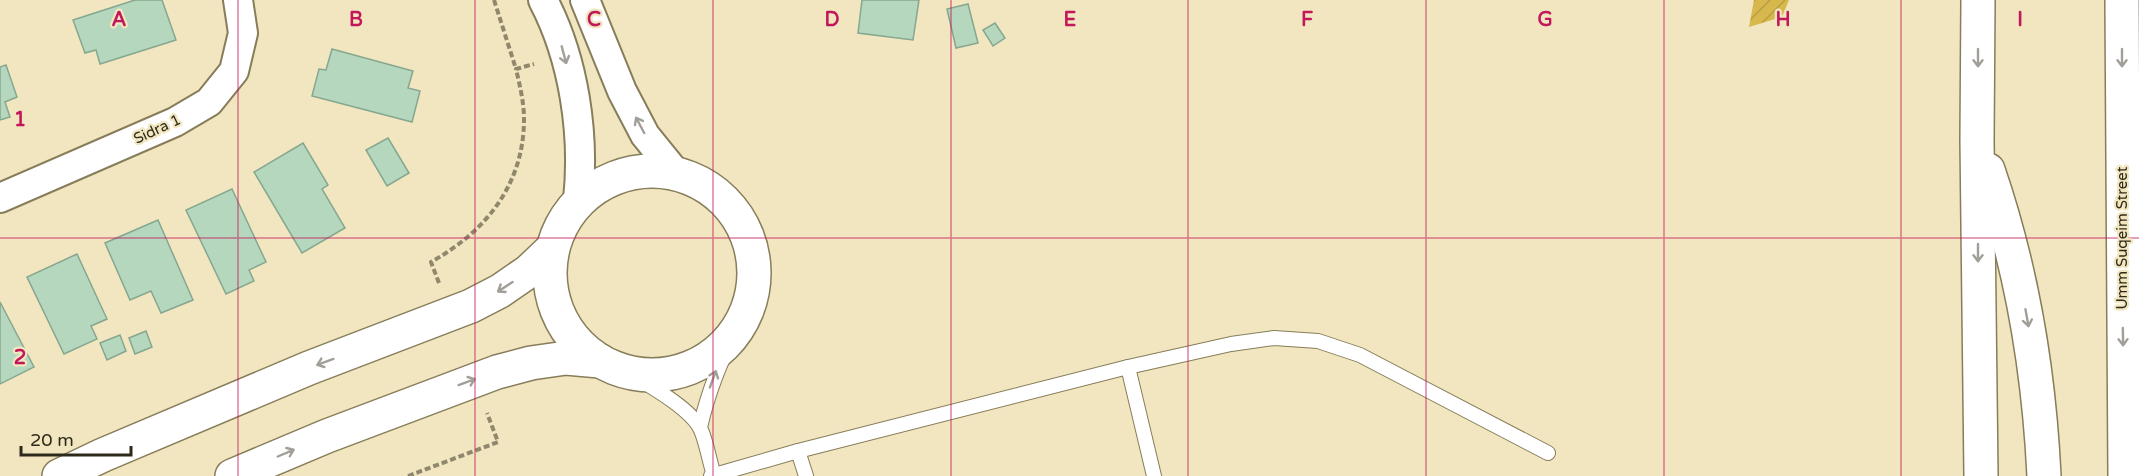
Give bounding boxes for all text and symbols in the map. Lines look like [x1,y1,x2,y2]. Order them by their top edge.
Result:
text: A [112,8,127,32]
text: B [349,8,363,32]
text: C [587,8,601,32]
text: D [824,8,840,32]
text: E [1064,8,1077,32]
text: F [1301,8,1313,32]
text: G [1537,8,1553,32]
text: H [1775,8,1791,32]
text: I [2017,8,2023,32]
one-way arrow [558,45,570,64]
one-way arrow [1972,48,1984,68]
one-way arrow [2116,48,2128,68]
text: 1 [14,108,26,132]
street label: Sidra 1 [131,110,183,148]
one-way arrow [634,117,645,135]
street label: Umm Suqeim Street [2113,166,2131,310]
one-way arrow [1972,243,1984,263]
one-way arrow [496,281,513,294]
one-way arrow [2021,307,2032,327]
one-way arrow [2117,327,2129,347]
text: 2 [14,346,26,370]
one-way arrow [316,357,335,368]
one-way arrow [709,371,720,389]
one-way arrow [457,376,476,387]
scale bar [21,419,130,457]
text: 20 m [30,429,74,451]
one-way arrow [276,447,294,458]

